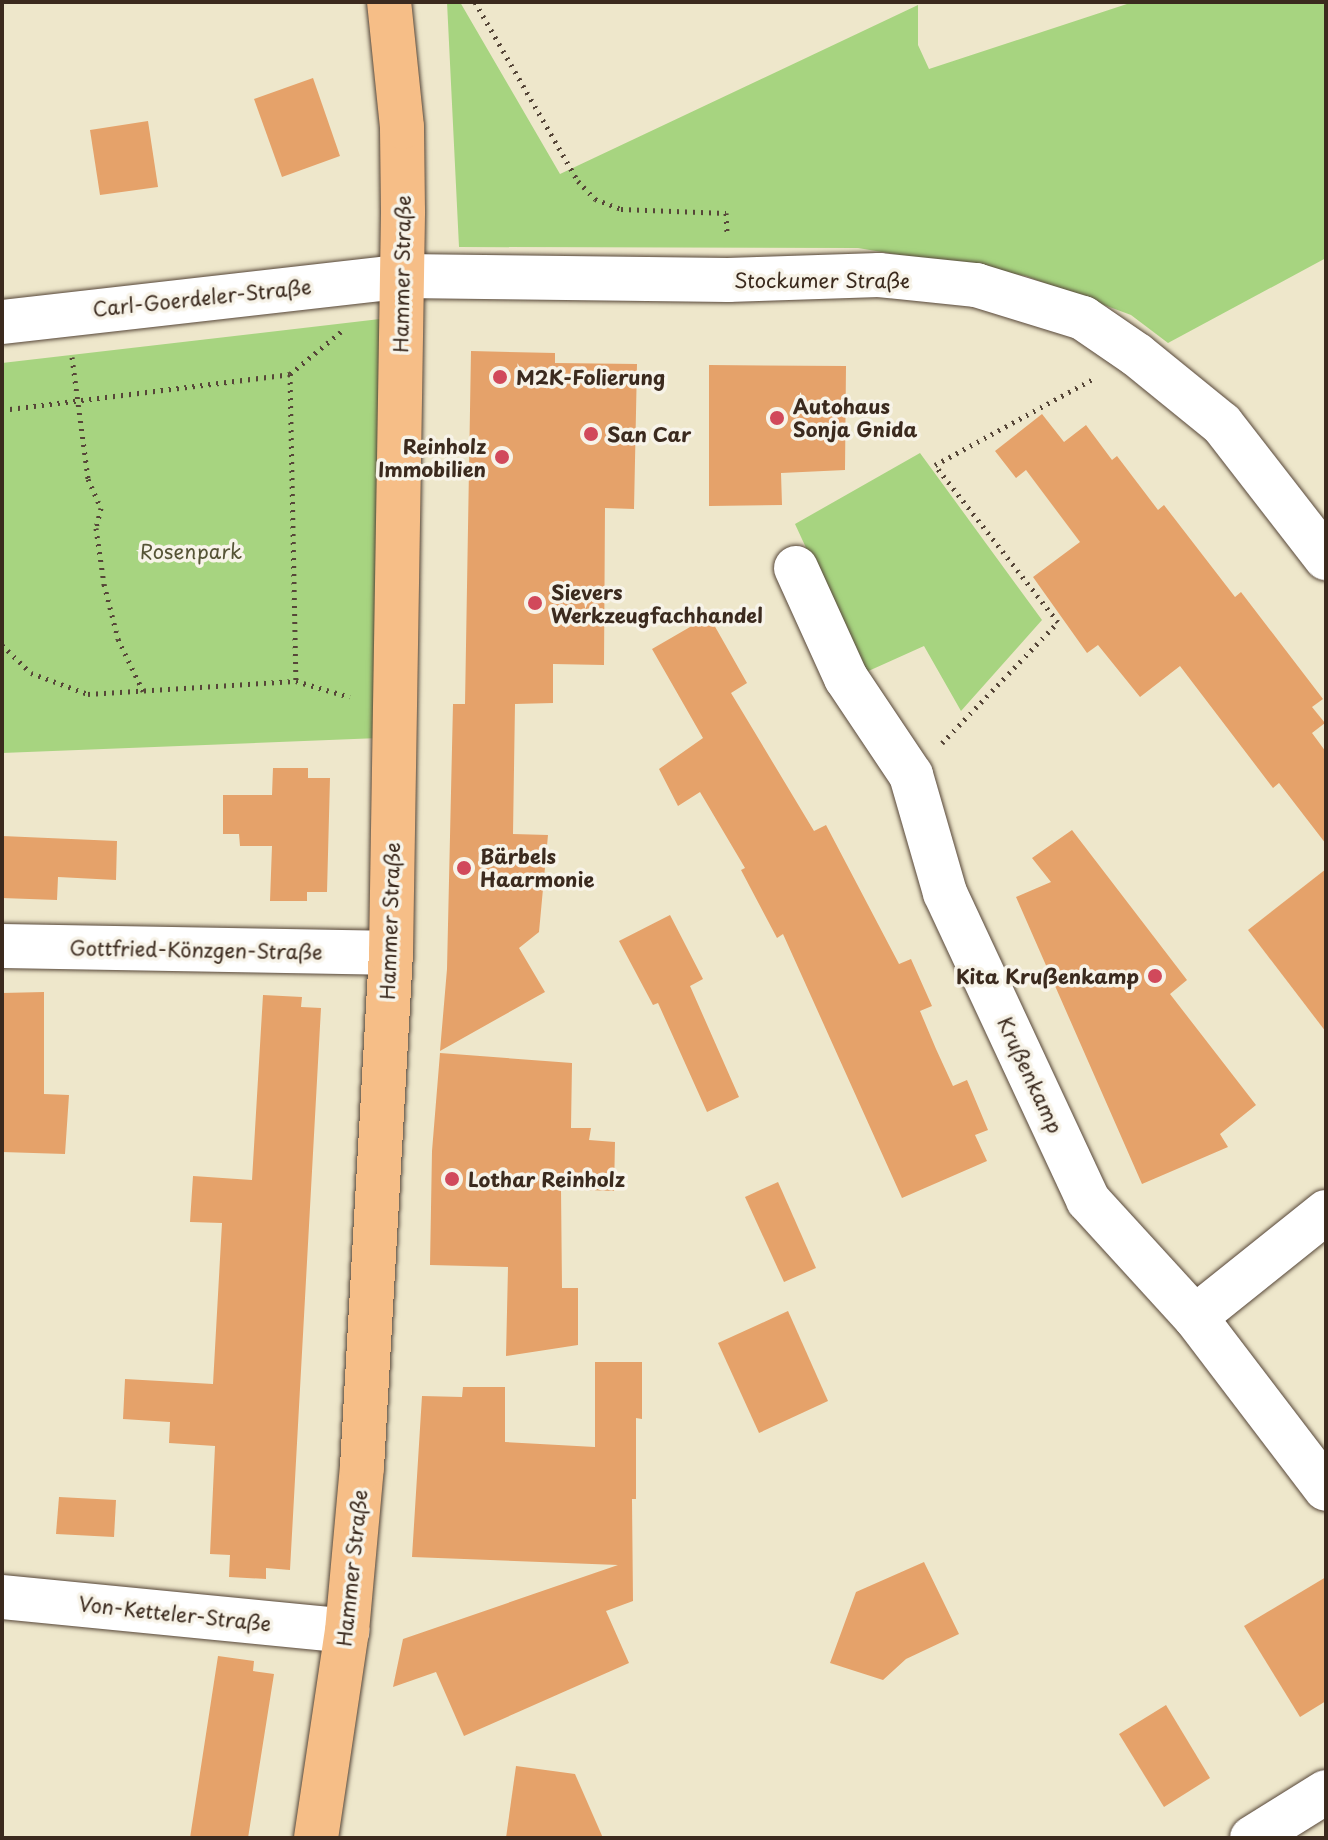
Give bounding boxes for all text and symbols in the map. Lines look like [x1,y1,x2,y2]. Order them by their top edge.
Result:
street label: Hammer Straße [389,195,415,353]
street label: Stockumer Straße [734,268,910,292]
street label: Carl-Goerdeler-Straße [91,275,313,321]
place label: M2K-Folierung [516,365,665,389]
marker: M2K-Folierung [491,368,509,386]
place label: Autohaus Sonja Gnida [793,394,918,441]
marker: Autohaus Sonja Gnida [768,409,786,427]
place label: San Car [607,422,690,446]
marker: San Car [582,425,600,443]
place label: Reinholz Immobilien [378,434,486,481]
marker: Reinholz Immobilien [493,448,511,466]
park label: Rosenpark [140,539,242,563]
place label: Sievers Werkzeugfachhandel [551,580,763,627]
marker: Sievers Werkzeugfachhandel [526,594,544,612]
street label: Hammer Straße [375,842,405,1000]
place label: Bärbels Haarmonie [480,844,594,891]
marker: Bärbels Haarmonie [455,859,473,877]
street label: Gottfried-Könzgen-Straße [69,936,323,964]
place label: Kita Krußenkamp [956,964,1139,988]
marker: Kita Krußenkamp [1146,967,1164,985]
street label: Krußenkamp [993,1013,1067,1137]
place label: Lothar Reinholz [468,1167,625,1191]
marker: Lothar Reinholz [443,1170,461,1188]
street label: Hammer Straße [332,1489,372,1647]
street label: Von-Ketteler-Straße [78,1592,272,1636]

